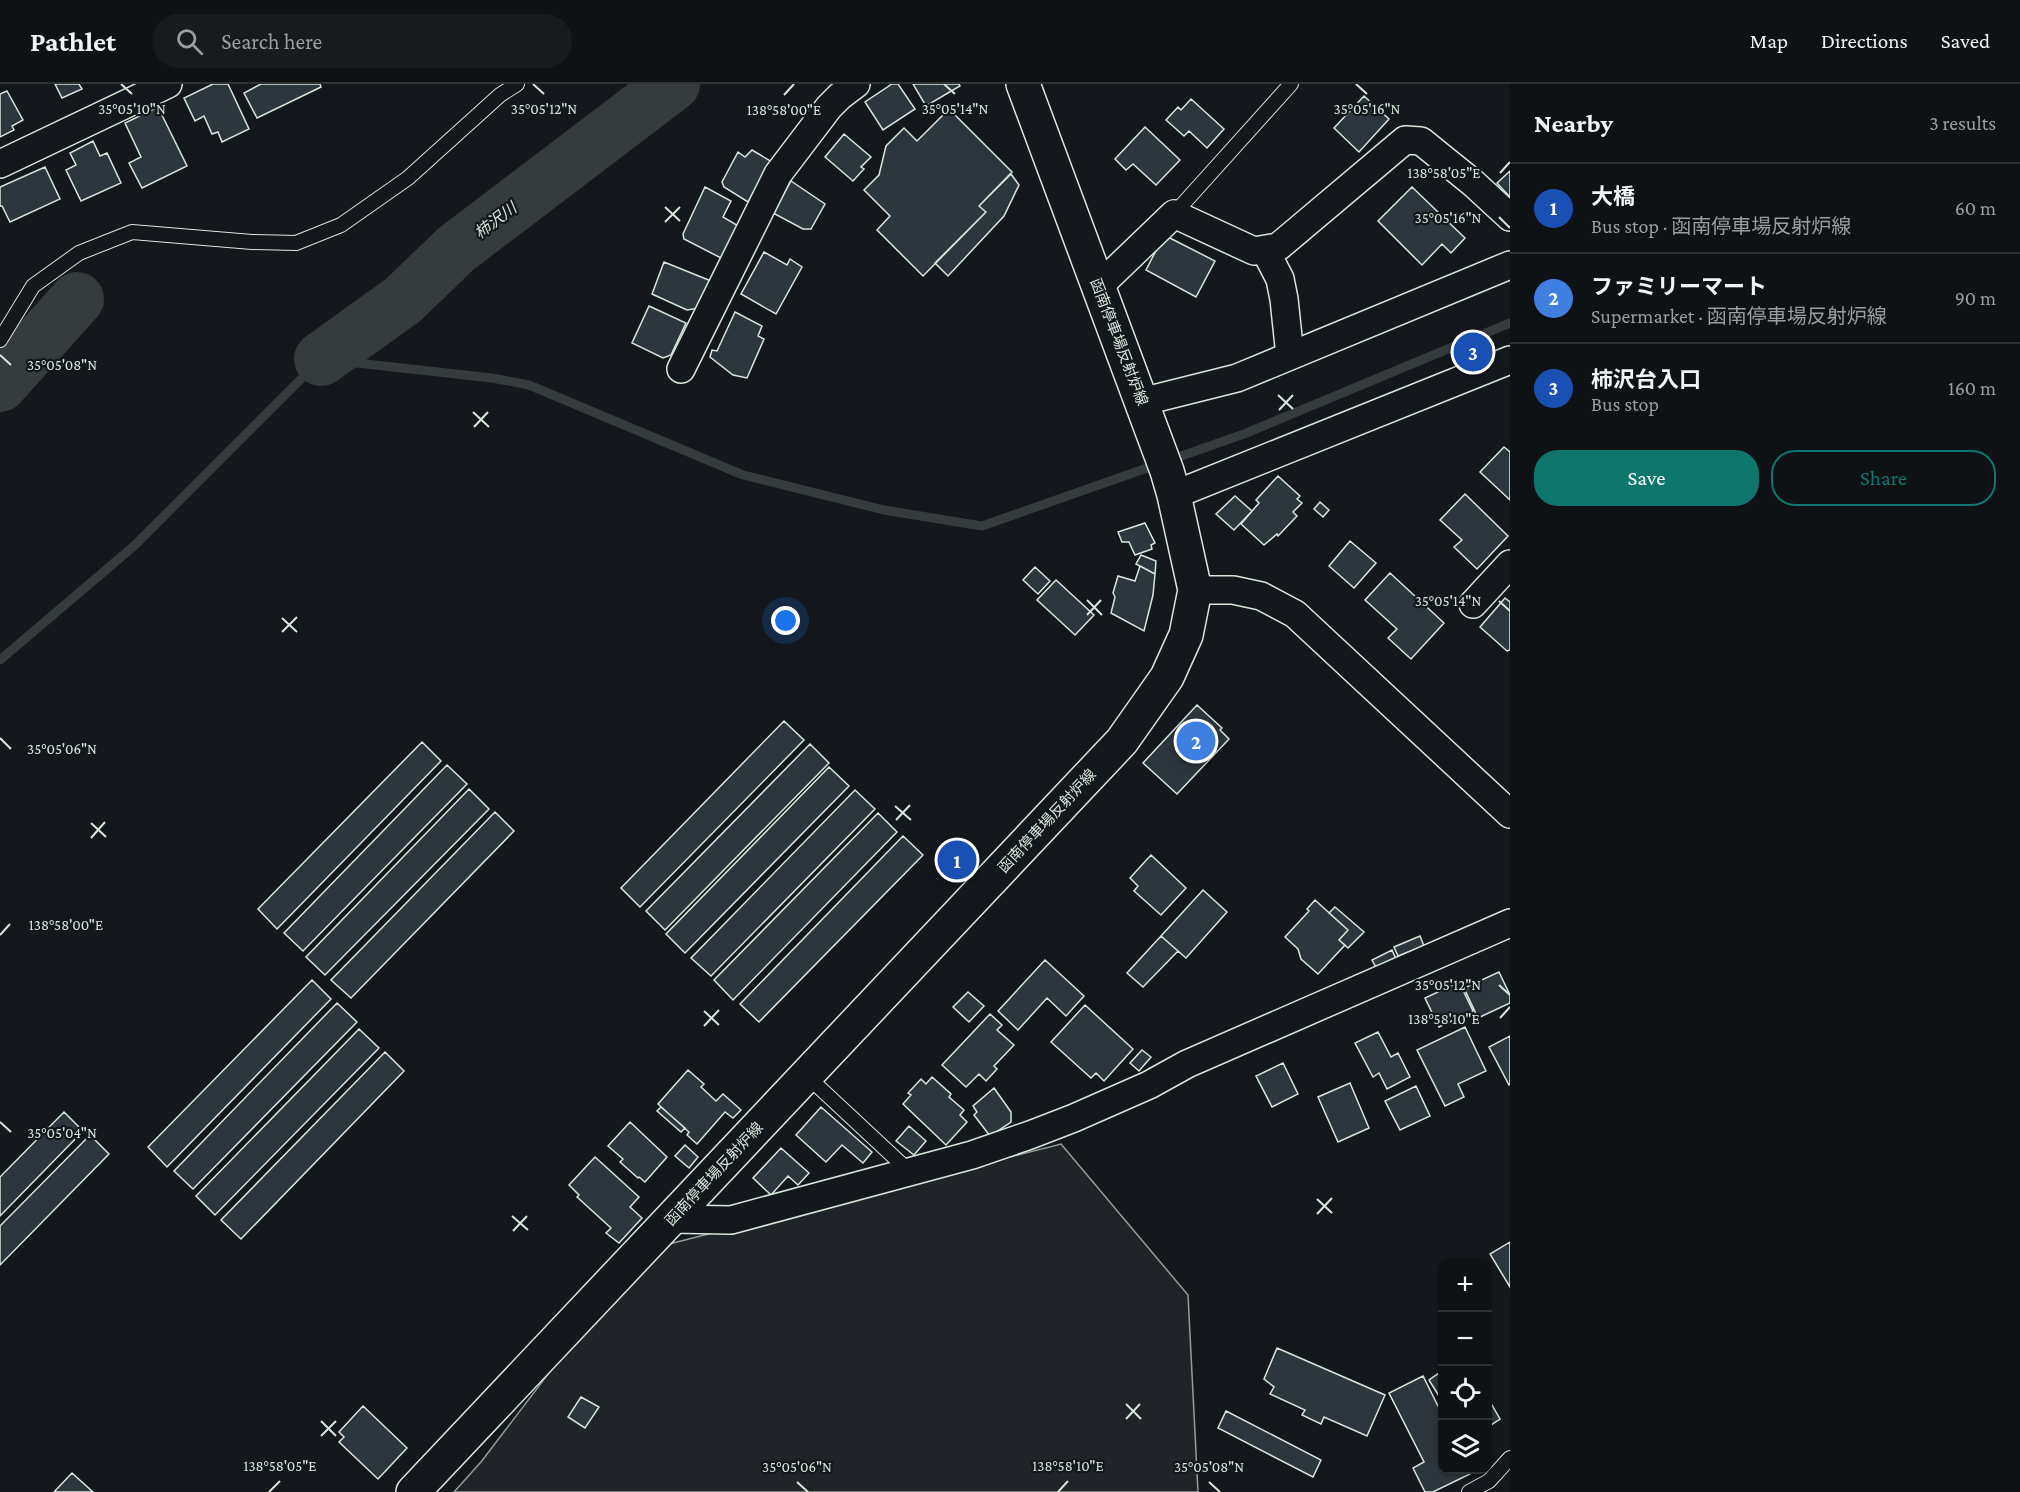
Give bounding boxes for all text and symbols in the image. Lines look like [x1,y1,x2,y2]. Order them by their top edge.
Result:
search box [152,14,572,68]
icon: search [173,25,206,58]
text: Pathlet [30,26,116,57]
text: Search here [221,29,322,54]
text: Map [1750,29,1788,53]
text: Directions [1821,29,1908,53]
text: Saved [1941,29,1990,53]
text: 35°05'10"N [98,101,166,117]
text: 35°05'12"N [511,101,577,117]
text: 35°05'14"N [922,101,988,117]
text: 35°05'16"N [1334,101,1401,117]
text: 138°58'00"E [747,102,821,118]
text: Nearby [1534,109,1613,138]
text: 3 results [1929,112,1996,134]
text: 138°58'05"E [1408,165,1481,181]
text: 大橋 [1591,184,1635,209]
text: 1 [1550,197,1557,219]
text: 60 m [1955,197,1996,219]
water label: 柿沢川 [471,198,521,242]
text: 35°05'16"N [1415,210,1482,226]
text: Bus stop · 函南停車場反射炉線 [1591,215,1851,237]
text: ファミリーマート [1591,274,1767,299]
street label: 函南停車場反射炉線 [1087,276,1152,408]
text: 2 [1548,287,1559,309]
text: 90 m [1955,287,1996,309]
text: Supermarket · 函南停車場反射炉線 [1591,305,1887,327]
pin: 3 [1454,330,1492,374]
text: 35°05'08"N [27,357,97,373]
text: 柿沢台入口 [1591,367,1701,392]
text: 3 [1549,377,1558,399]
text: 160 m [1948,377,1996,399]
text: Bus stop [1591,393,1659,415]
button: Save [1534,450,1759,506]
button: Share [1771,450,1996,506]
text: 35°05'14"N [1415,593,1481,609]
your location [771,606,800,635]
pin: 2 [1176,718,1216,764]
text: 35°05'06"N [27,741,97,757]
street label: 函南停車場反射炉線 [994,765,1099,876]
pin: 1 [938,838,976,882]
text: 138°58'00"E [29,917,103,933]
text: 35°05'12"N [1415,977,1481,993]
text: 138°58'10"E [1408,1011,1480,1027]
street label: 函南停車場反射炉線 [661,1118,766,1229]
text: 35°05'04"N [27,1125,97,1141]
map controls [1438,1258,1492,1474]
button: + [1438,1258,1492,1312]
button: − [1438,1312,1492,1366]
button: locate [1438,1366,1492,1420]
button: layers [1438,1420,1492,1474]
text: 138°58'05"E [244,1458,317,1474]
text: 138°58'10"E [1032,1458,1104,1474]
text: 35°05'06"N [762,1459,832,1475]
text: 35°05'08"N [1174,1459,1244,1475]

